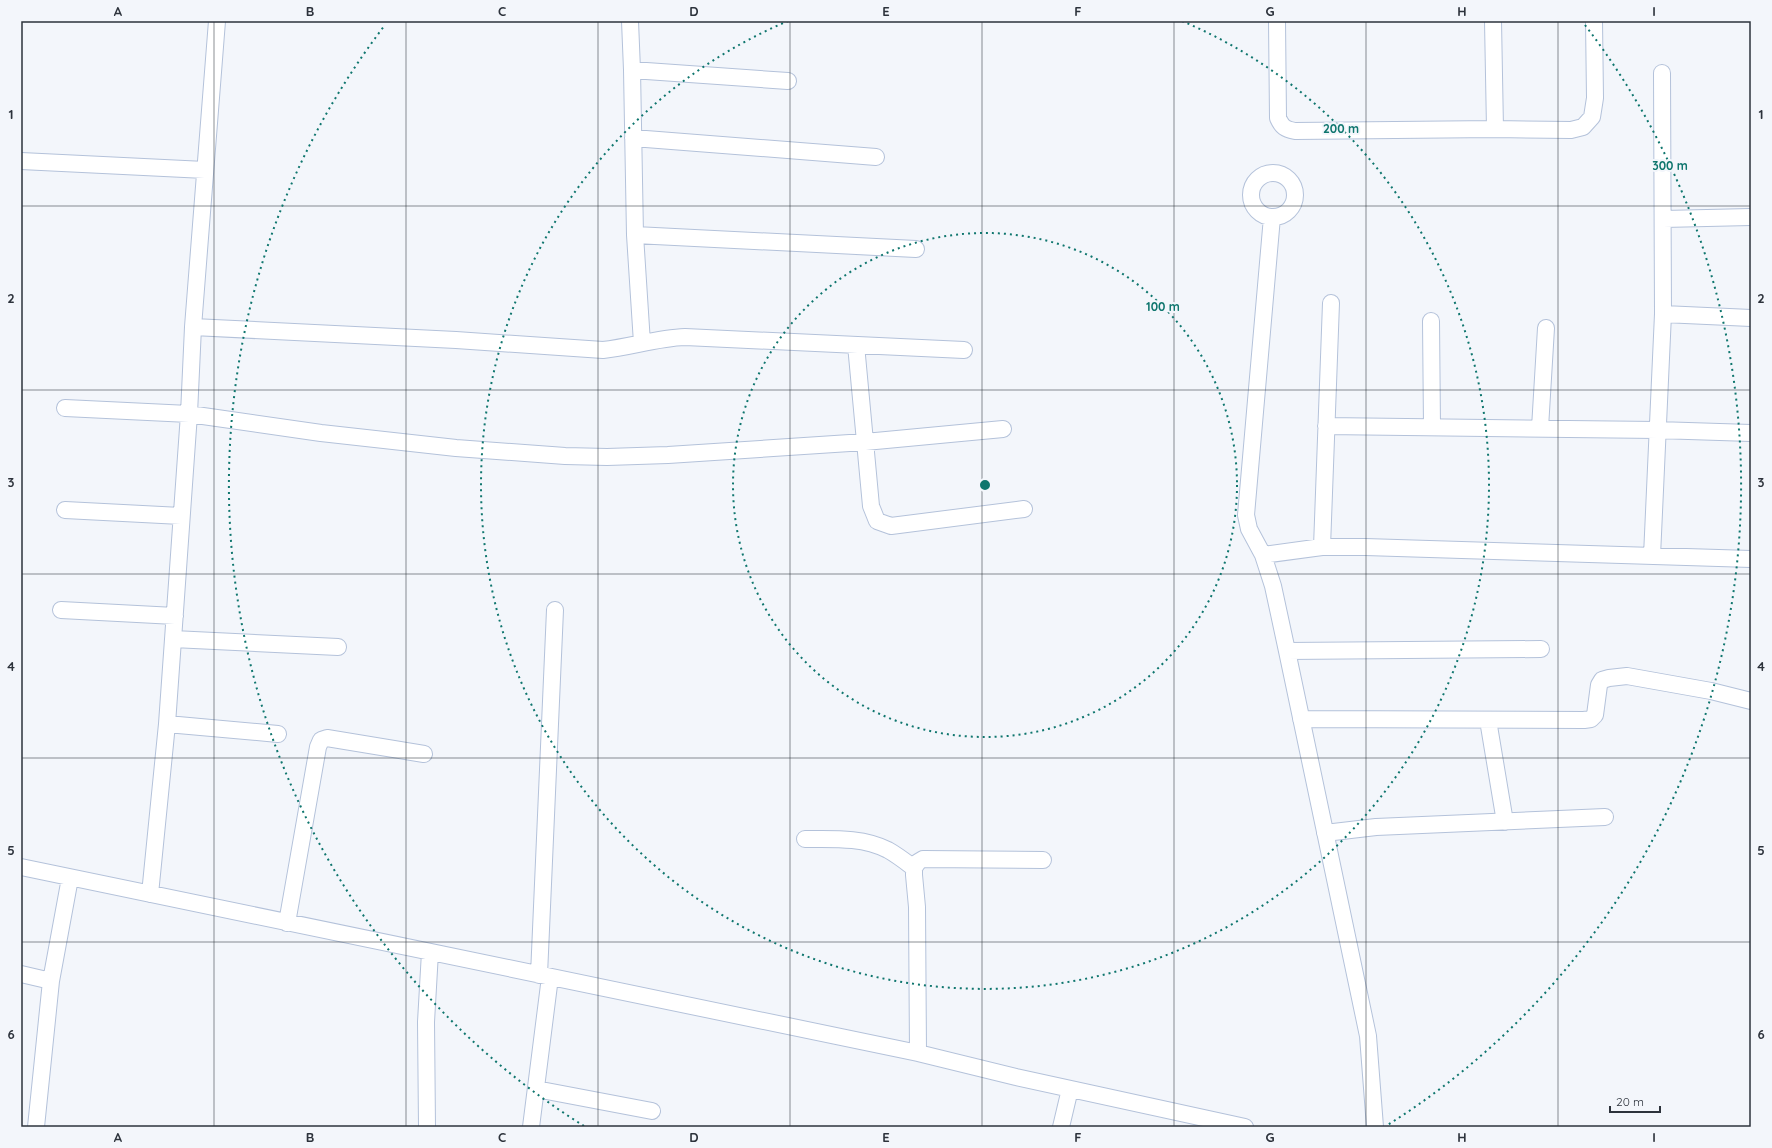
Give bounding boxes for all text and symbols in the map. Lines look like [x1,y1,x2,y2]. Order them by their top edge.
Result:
text: A [114,3,123,19]
text: B [306,3,314,19]
text: C [498,3,506,19]
text: D [689,3,699,19]
text: E [882,3,890,19]
text: F [1074,3,1082,19]
text: G [1265,3,1275,19]
text: H [1457,3,1467,19]
text: I [1652,3,1656,19]
text: 1 [8,106,14,122]
text: 1 [1758,106,1764,122]
text: 200 m [1323,121,1359,136]
text: 300 m [1652,158,1688,173]
text: 2 [7,290,15,306]
text: 2 [1757,290,1765,306]
text: 100 m [1146,299,1180,314]
text: 3 [8,474,15,490]
text: 3 [1758,474,1765,490]
centre of rings [978,478,992,492]
text: 4 [7,658,15,674]
text: 4 [1757,658,1765,674]
text: 5 [7,842,15,858]
text: 5 [1757,842,1765,858]
text: 6 [7,1026,15,1042]
text: 6 [1757,1026,1765,1042]
scale bar [1610,1088,1660,1114]
text: 20 m [1616,1094,1644,1109]
text: A [114,1129,123,1145]
text: B [306,1129,314,1145]
text: C [498,1129,506,1145]
text: D [689,1129,699,1145]
text: E [882,1129,890,1145]
text: F [1074,1129,1082,1145]
text: G [1265,1129,1275,1145]
text: H [1457,1129,1467,1145]
text: I [1652,1129,1656,1145]

